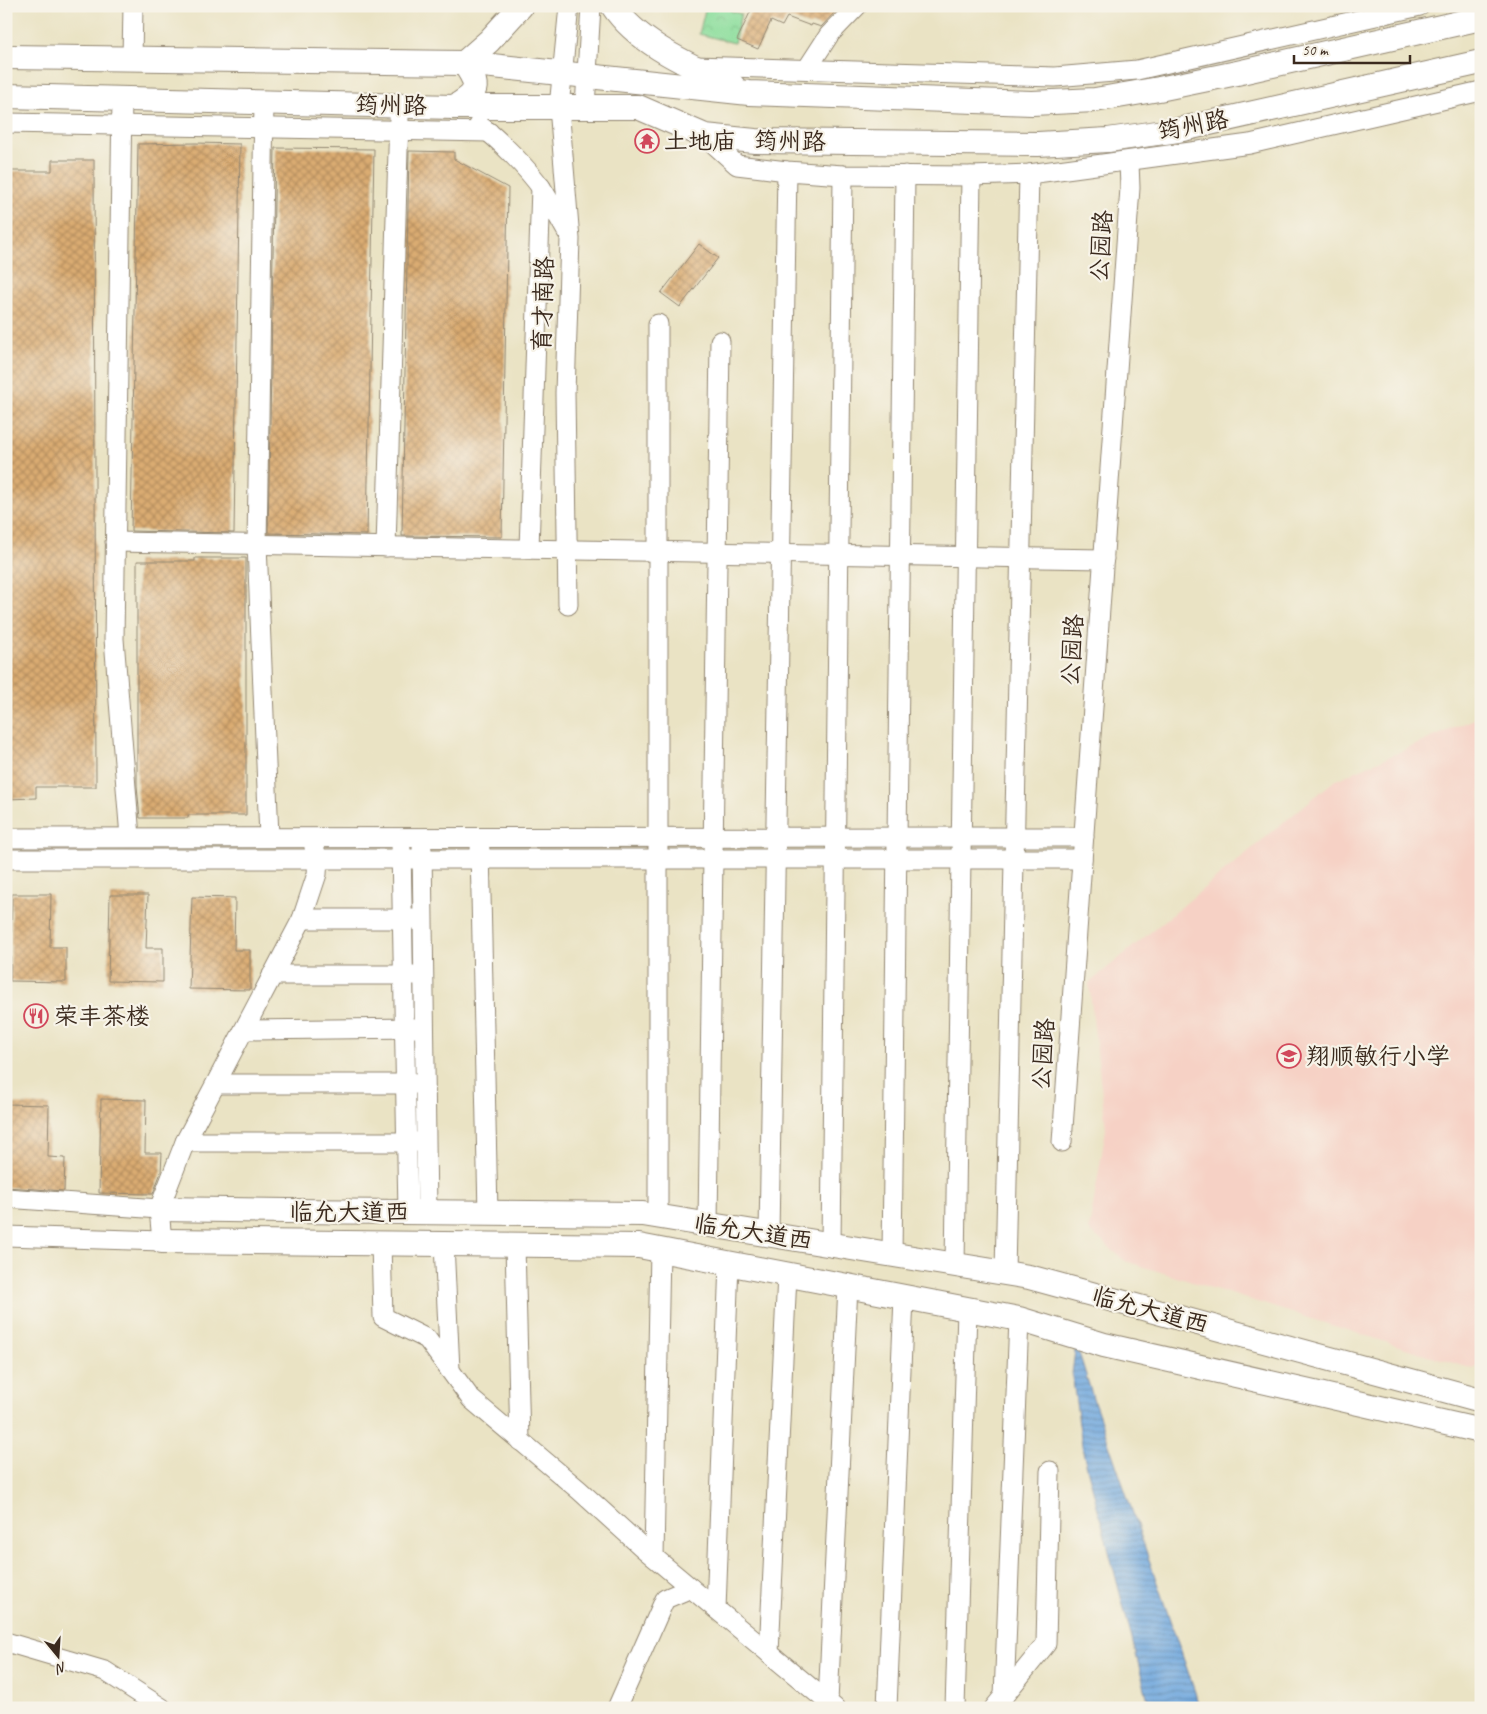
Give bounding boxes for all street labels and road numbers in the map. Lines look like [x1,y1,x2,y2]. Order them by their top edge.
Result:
street label: 筠州路 [355,89,427,121]
street label: 筠州路 [1155,103,1231,147]
street label: 筠州路 [754,125,826,157]
street label: 公园路 [1084,209,1118,283]
street label: 育才南路 [526,256,560,352]
street label: 公园路 [1055,613,1089,687]
street label: 公园路 [1026,1017,1060,1091]
street label: 临允大道西 [289,1197,409,1227]
street label: 临允大道西 [691,1208,815,1256]
street label: 临允大道西 [1088,1280,1212,1340]

